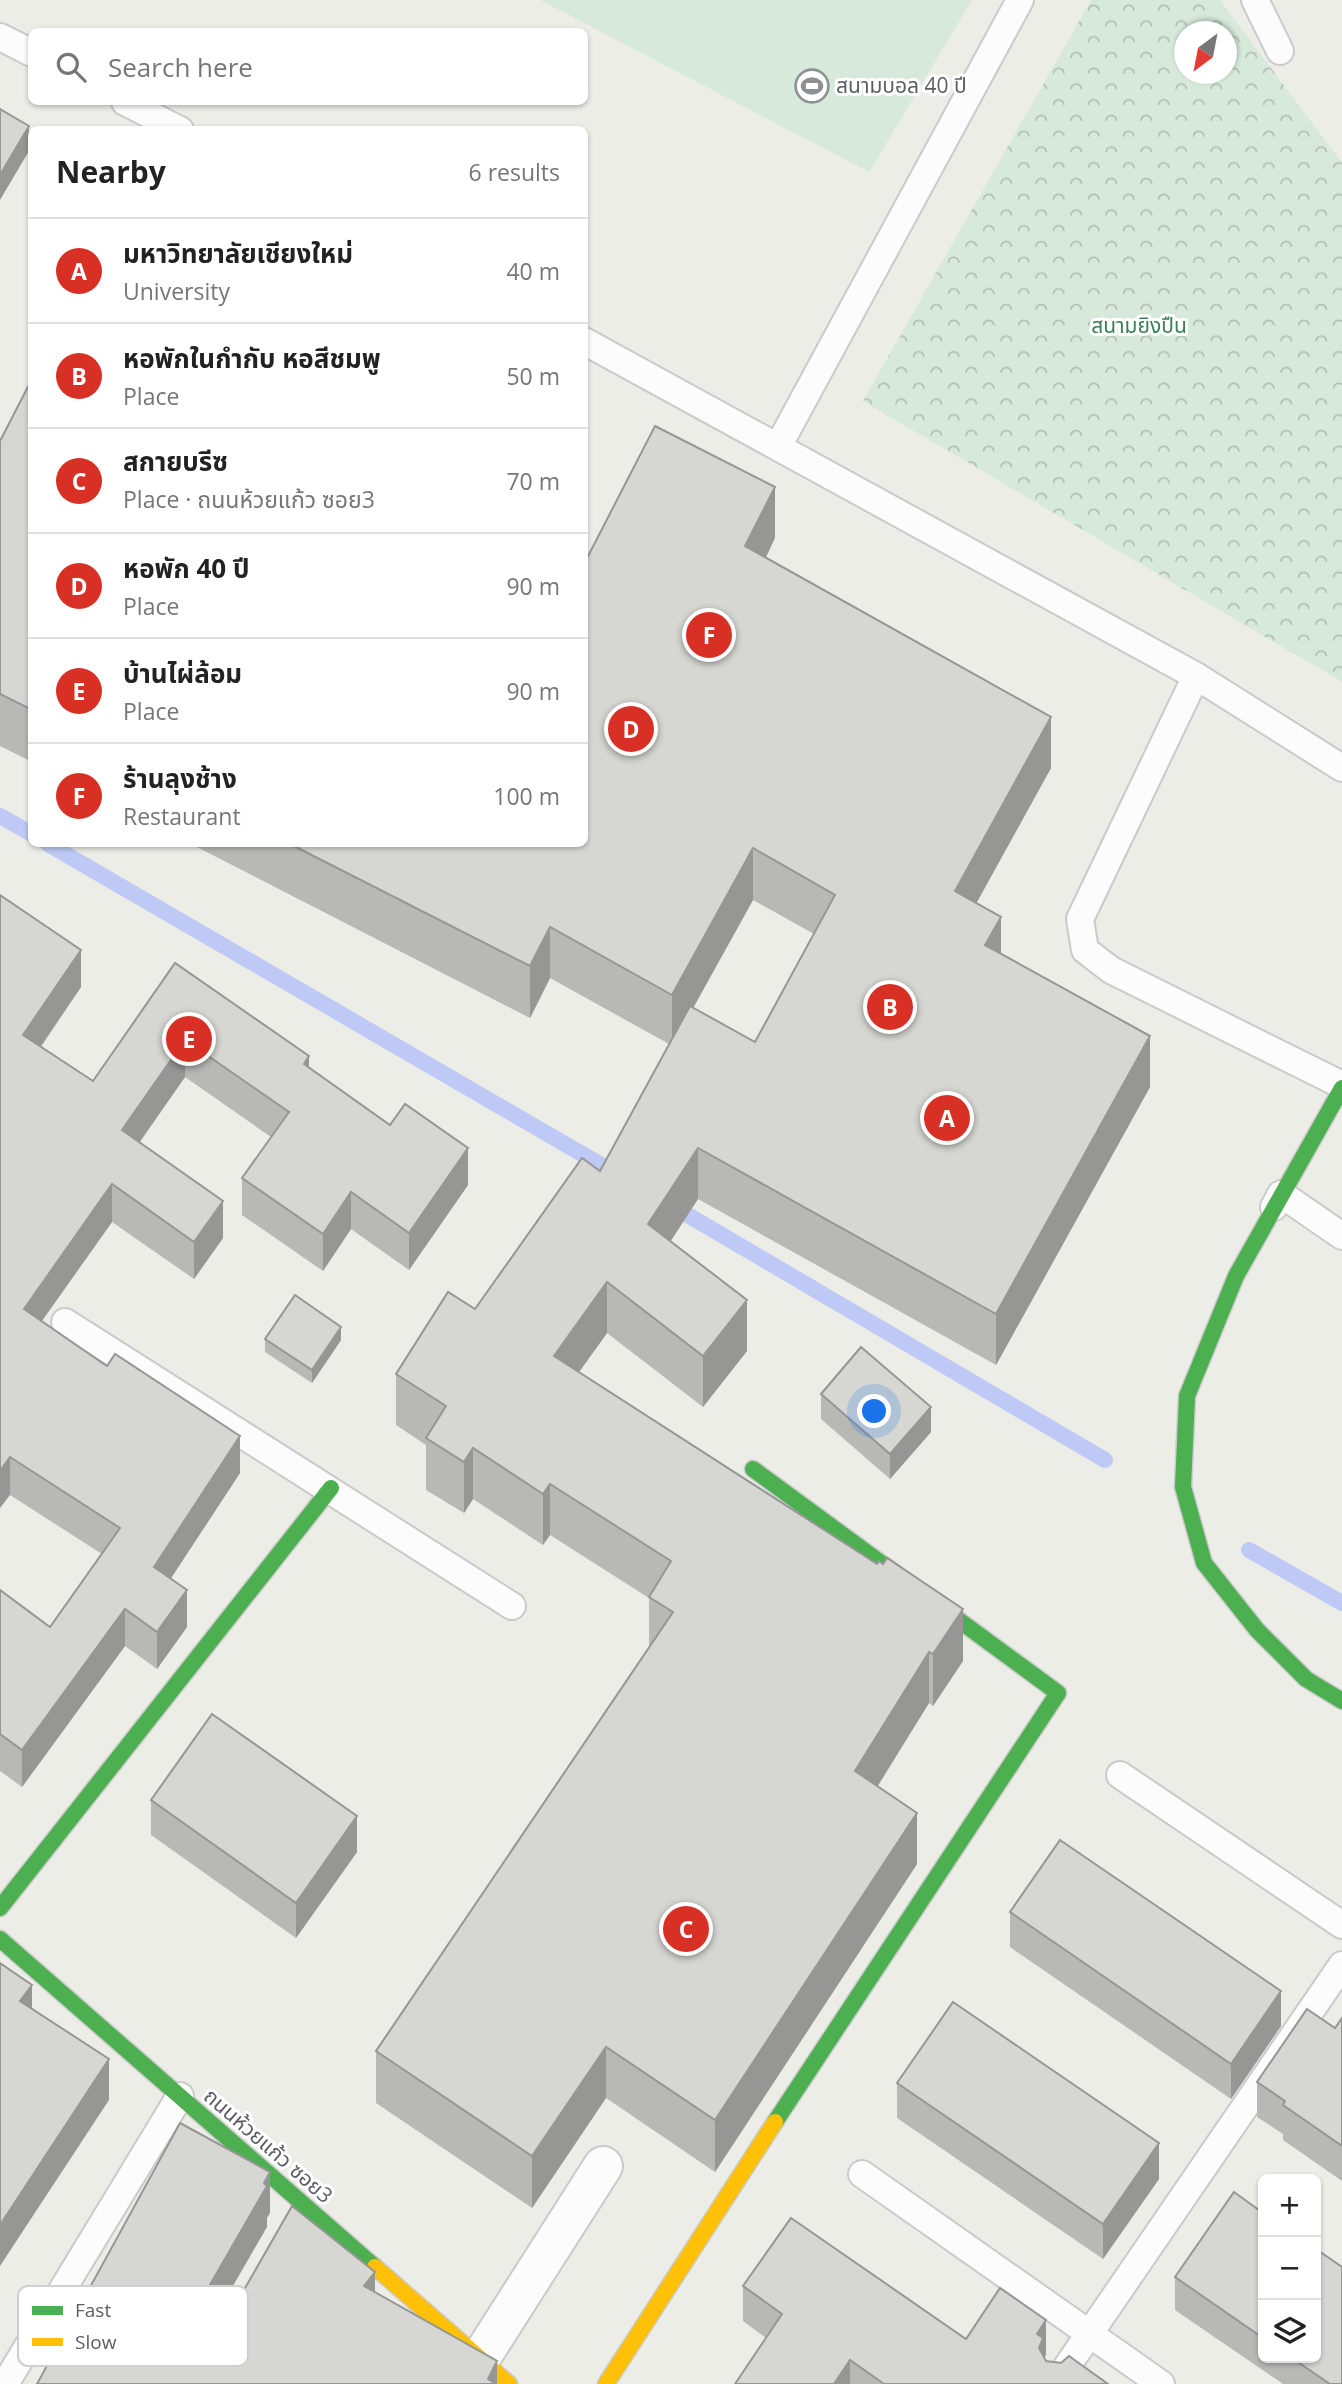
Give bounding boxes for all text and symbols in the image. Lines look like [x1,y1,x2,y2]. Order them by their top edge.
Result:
north arrow [1174,21,1237,84]
search box [28,28,588,105]
icon: search [52,48,90,86]
text: Search here [108,49,253,85]
sports icon: สนามบอล 40 ปี [793,67,831,105]
place label: สนามบอล 40 ปี [836,71,967,99]
text: Nearby [56,151,166,192]
text: 6 results [469,156,560,188]
text: มหาวิทยาลัยเชียงใหม่ [123,235,353,271]
text: A [71,255,87,287]
text: 40 m [506,255,560,287]
text: University [123,275,230,307]
park label: สนามยิงปืน [1091,311,1187,339]
text: หอพักในกำกับ หอสีชมพู [123,340,381,376]
text: B [71,360,87,392]
text: 50 m [506,360,560,392]
text: Place [123,380,179,412]
text: สกายบรีซ [123,443,228,479]
text: C [72,465,86,497]
text: 70 m [506,465,560,497]
text: Place · ถนนห้วยแก้ว ซอย3 [123,483,375,515]
text: หอพัก 40 ปี [123,550,249,586]
text: D [70,570,88,602]
text: 90 m [506,570,560,602]
text: Place [123,590,179,622]
pin: F [686,609,732,661]
text: บ้านไผ่ล้อม [123,655,242,691]
text: E [73,675,85,707]
text: 90 m [506,675,560,707]
text: Place [123,695,179,727]
pin: D [608,703,654,755]
text: ร้านลุงช้าง [123,760,237,796]
text: F [73,780,85,812]
text: 100 m [493,780,560,812]
text: Restaurant [123,800,241,832]
pin: B [867,981,913,1033]
pin: E [166,1013,212,1065]
pin: A [924,1092,970,1144]
your location [857,1394,891,1428]
pin: C [663,1903,709,1955]
street label: ถนนห้วยแก้ว ซอย3 [198,2082,339,2209]
map controls [1258,2174,1321,2363]
button: + [1258,2174,1321,2237]
button: − [1258,2237,1321,2300]
legend [18,2286,248,2366]
text: Fast [75,2297,111,2323]
button: layers [1258,2300,1321,2363]
text: Slow [75,2329,117,2355]

